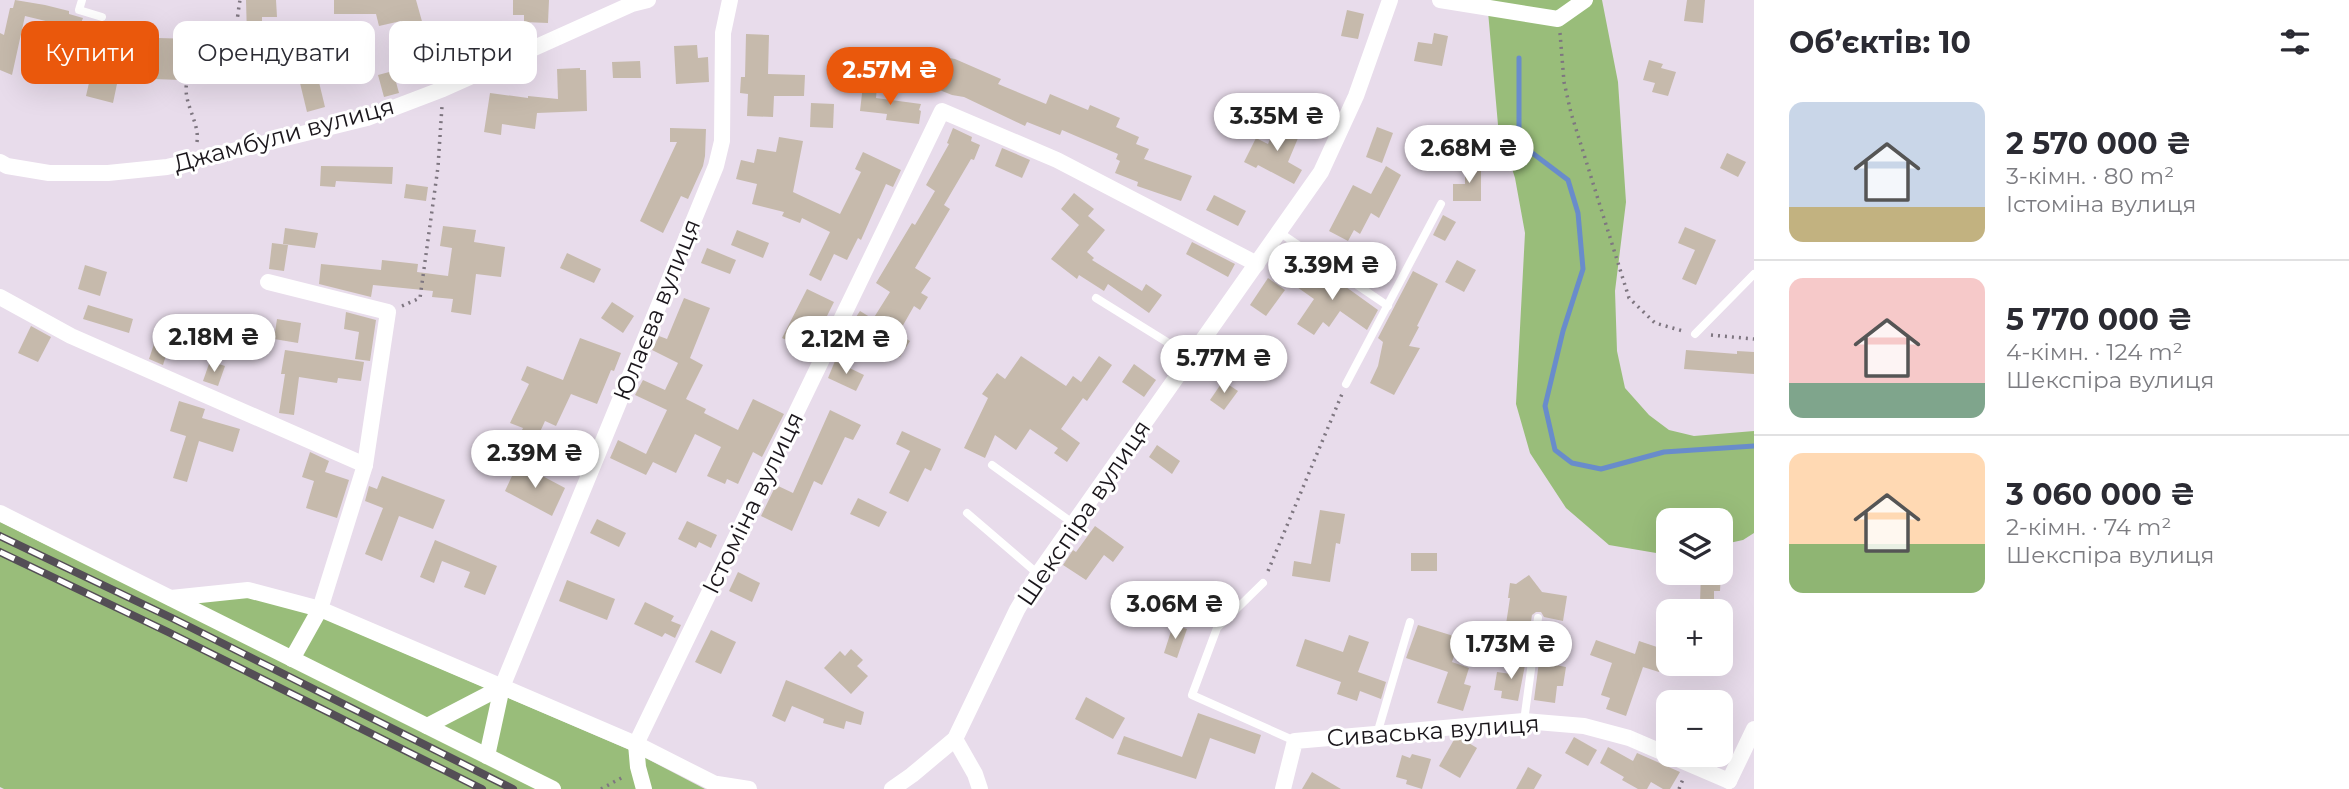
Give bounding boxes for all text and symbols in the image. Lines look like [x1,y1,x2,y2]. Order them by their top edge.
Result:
chip: Купити [21,21,159,84]
chip: Орендувати [173,21,375,84]
chip: Фільтри [389,21,537,84]
icon: filters [2276,23,2314,61]
text: Об’єктів: 10 [1789,24,1971,61]
pin: 2.57M ₴ [825,48,955,107]
text: 2.57M ₴ [843,56,937,84]
street label: Джамбули вулиця [170,91,397,178]
pin: 3.35M ₴ [1212,94,1342,153]
text: 3.35M ₴ [1230,102,1324,130]
pin: 2.68M ₴ [1404,125,1534,185]
text: 2 570 000 ₴ [2006,125,2191,162]
icon: home [1845,130,1929,214]
text: 2.68M ₴ [1421,134,1517,162]
text: 3-кімн. · 80 m² [2006,162,2174,190]
text: Істоміна вулиця [2006,190,2197,218]
street label: Юлаєва вулиця [607,215,706,405]
pin: 3.39M ₴ [1267,243,1397,302]
text: 3.39M ₴ [1284,251,1380,279]
text: 5 770 000 ₴ [2006,301,2192,338]
icon: home [1845,306,1929,390]
pin: 2.18M ₴ [149,314,279,374]
pin: 2.12M ₴ [781,316,911,376]
text: 2.18M ₴ [168,323,260,351]
text: 2.12M ₴ [801,325,891,353]
pin: 5.77M ₴ [1159,336,1289,395]
text: 4-кімн. · 124 m² [2006,338,2183,366]
text: 5.77M ₴ [1176,344,1272,372]
text: Шекспіра вулиця [2006,366,2215,394]
street label: Істоміна вулиця [696,407,809,598]
street label: Шекспіра вулиця [1011,414,1156,611]
pin: 2.39M ₴ [470,430,600,490]
text: 2.39M ₴ [487,439,583,467]
text: 3 060 000 ₴ [2006,476,2195,513]
icon: home [1845,481,1929,565]
map controls [1656,508,1733,767]
button: layers [1656,508,1733,585]
text: 2-кімн. · 74 m² [2006,513,2171,541]
text: Шекспіра вулиця [2006,541,2215,569]
pin: 3.06M ₴ [1110,582,1240,641]
text: 3.06M ₴ [1126,590,1224,618]
button: + [1656,599,1733,676]
pin: 1.73M ₴ [1446,622,1576,681]
text: 1.73M ₴ [1466,630,1556,658]
button: − [1656,690,1733,767]
street label: Сиваська вулиця [1326,709,1540,752]

